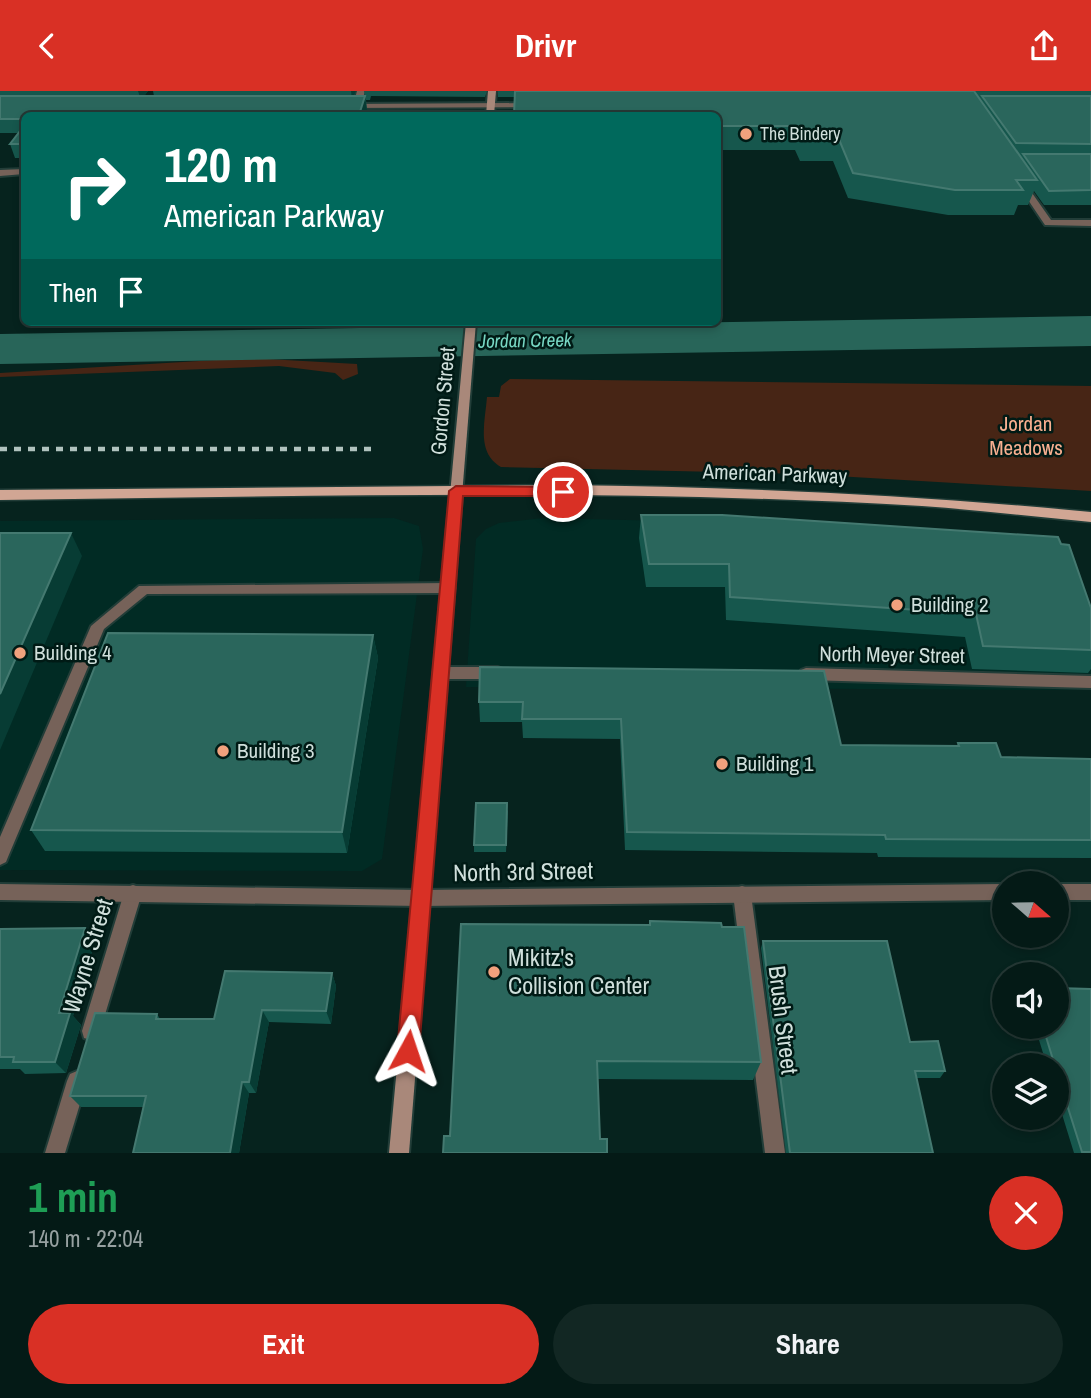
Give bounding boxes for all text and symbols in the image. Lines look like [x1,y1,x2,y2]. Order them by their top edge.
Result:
text: Drivr [515,24,576,67]
icon: back [28,27,66,65]
icon: share [1025,27,1063,65]
place label: The Bindery [760,121,841,146]
marker: The Bindery [738,126,754,142]
text: 120 m [164,131,278,197]
icon: right [49,140,140,231]
text: American Parkway [164,194,384,237]
icon: arrive [112,273,150,311]
text: Then [49,275,98,310]
water label: Jordan Creek [477,326,573,354]
street label: Gordon Street [423,346,462,456]
park label: Jordan Meadows [989,409,1063,462]
street label: American Parkway [701,456,848,491]
pin [533,462,593,522]
icon: arrive [544,473,582,511]
place label: Building 2 [911,590,989,619]
marker: Building 2 [889,597,905,613]
place label: Building 4 [34,638,112,667]
street label: North Meyer Street [819,639,965,670]
marker: Building 4 [12,645,28,661]
place label: Building 3 [237,736,315,765]
marker: Building 3 [215,743,231,759]
place label: Building 1 [736,749,814,778]
marker: Building 1 [714,756,730,772]
street label: North 3rd Street [453,854,594,888]
north arrow [992,871,1069,949]
map controls [992,871,1069,1130]
street label: Wayne Street [54,894,120,1017]
place label: Mikitz's Collision Center [508,941,650,1001]
button: sound [992,962,1069,1039]
marker: Mikitz's Collision Center [486,964,502,980]
street label: Brush Street [761,964,807,1077]
position arrow [371,1014,445,1088]
button: layers [992,1053,1069,1130]
text: 1 min [28,1169,118,1225]
button: close [989,1176,1063,1250]
text: 140 m · 22:04 [28,1223,143,1254]
button: Exit [28,1304,539,1384]
button: Share [553,1304,1063,1384]

